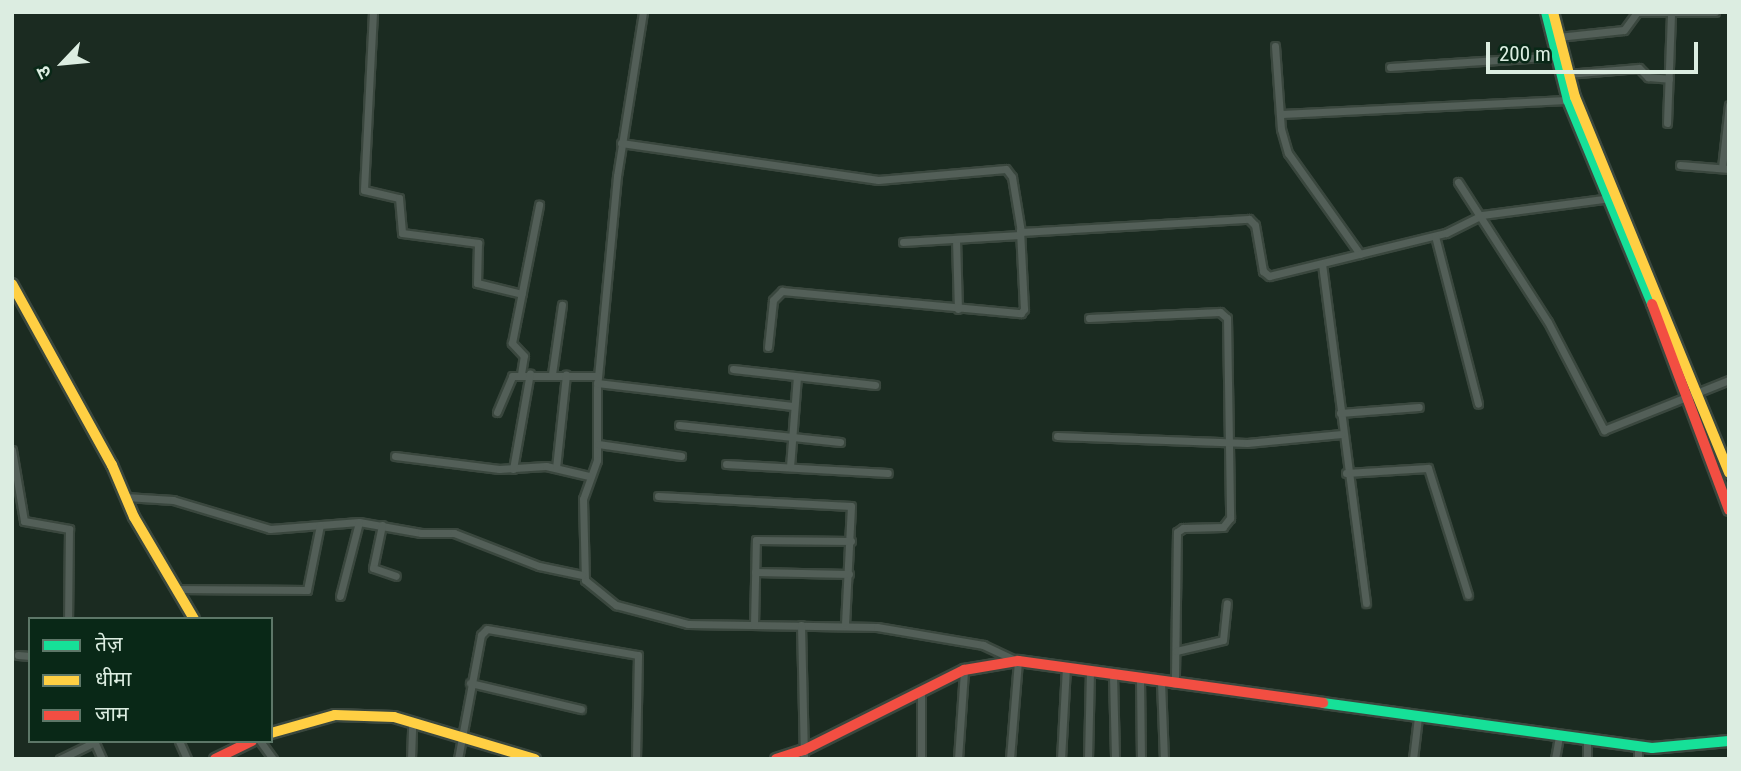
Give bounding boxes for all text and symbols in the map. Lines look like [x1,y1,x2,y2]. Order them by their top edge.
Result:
north arrow [28,28,98,98]
scale bar [1489,28,1701,72]
text: 200 m [1499,42,1551,66]
text: उ [31,62,56,82]
legend [28,617,273,743]
text: तेज़ [95,632,123,656]
text: धीमा [95,667,131,691]
text: जाम [95,702,129,726]

